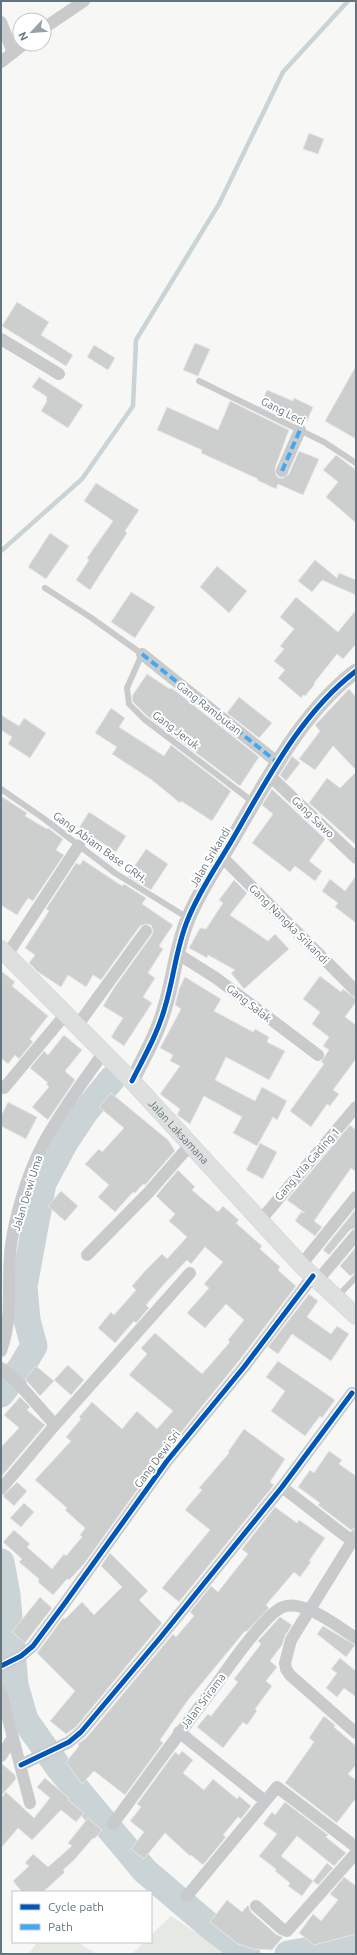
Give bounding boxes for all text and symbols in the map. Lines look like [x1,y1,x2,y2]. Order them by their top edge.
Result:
north arrow [12,12,52,52]
text: N [16,30,30,43]
street label: Gang Leci [259,395,307,427]
street label: Gang Rambutan [174,679,244,737]
street label: Gang Jeruk [150,708,202,752]
street label: Gang Sawo [289,794,337,840]
street label: Gang Abiam Base GRH. [51,809,149,885]
street label: Jalan Srikandi [187,825,233,889]
street label: Gang Nangka Srikandi [247,882,331,966]
street label: Gang Salak [224,982,274,1025]
street label: Jalan Laksamana [146,1097,211,1166]
street label: Gang Vila Gading 1 [272,1125,342,1203]
street label: Jalan Dewi Uma [10,1154,44,1232]
street label: Gang Dewi Sri [132,1428,182,1490]
street label: Jalan Srirama [178,1671,228,1731]
legend [12,1891,152,1943]
text: Cycle path [48,1900,104,1913]
text: Path [48,1920,73,1933]

